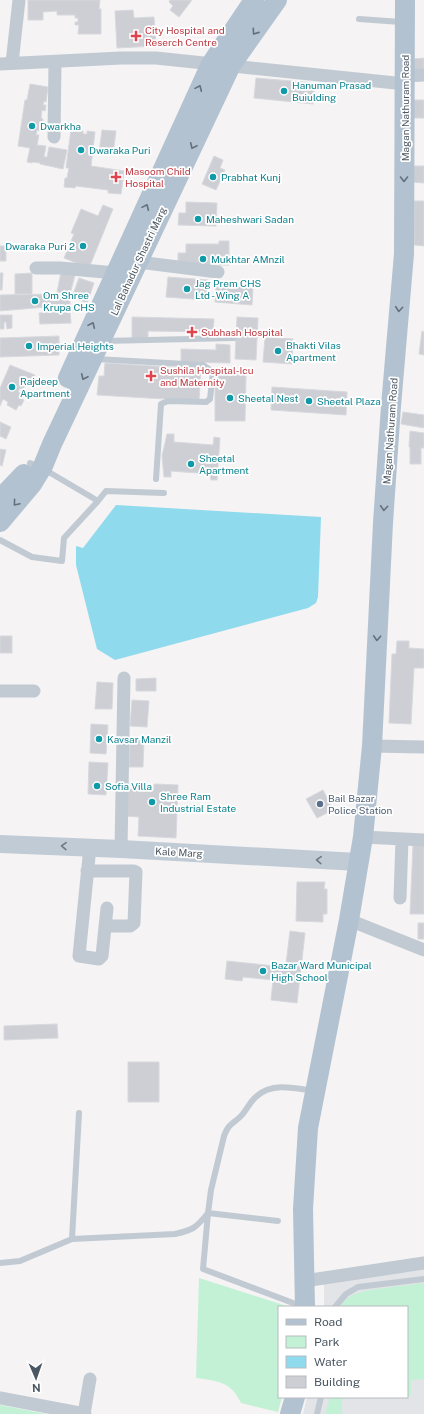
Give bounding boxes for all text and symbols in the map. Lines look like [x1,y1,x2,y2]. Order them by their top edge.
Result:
place label: City Hospital and Reserch Centre [145,24,225,48]
one-way arrow [252,28,260,35]
marker: City Hospital and Reserch Centre [130,30,142,42]
street label: Magan Nathuram Road [399,55,411,161]
place label: Hanuman Prasad Buiulding [292,79,371,103]
one-way arrow [195,85,203,92]
marker: Hanuman Prasad Buiulding [279,86,289,96]
place label: Dwarkha [40,120,81,132]
marker: Dwarkha [27,121,37,131]
one-way arrow [190,142,198,149]
place label: Dwaraka Puri [89,144,150,156]
marker: Dwaraka Puri [76,145,86,155]
place label: Masoom Child Hospital [125,165,191,189]
marker: Masoom Child Hospital [110,171,122,183]
place label: Prabhat Kunj [221,171,281,183]
marker: Prabhat Kunj [208,172,218,182]
one-way arrow [400,176,408,182]
one-way arrow [141,203,149,211]
street label: Lal Bahadur Shastri Marg [108,205,168,317]
place label: Maheshwari Sadan [206,213,294,225]
marker: Maheshwari Sadan [193,214,203,224]
place label: Dwaraka Puri 2 [5,240,75,252]
marker: Dwaraka Puri 2 [78,241,88,251]
place label: Mukhtar AMnzil [211,253,285,265]
marker: Mukhtar AMnzil [198,254,208,264]
place label: Jag Prem CHS Ltd - Wing A [195,277,262,301]
marker: Jag Prem CHS Ltd - Wing A [182,284,192,294]
place label: Om Shree Krupa CHS [43,289,95,313]
marker: Om Shree Krupa CHS [30,296,40,306]
one-way arrow [395,306,404,312]
one-way arrow [87,322,95,330]
marker: Subhash Hospital [186,326,198,338]
place label: Subhash Hospital [201,326,283,338]
place label: Bhakti Vilas Apartment [286,339,341,363]
place label: Imperial Heights [37,340,114,352]
marker: Imperial Heights [24,341,34,351]
marker: Bhakti Vilas Apartment [273,346,283,356]
place label: Sushila Hospital-Icu and Maternity [160,364,254,388]
marker: Sushila Hospital-Icu and Maternity [145,370,157,382]
one-way arrow [81,373,89,381]
place label: Rajdeep Apartment [20,375,70,399]
street label: Magan Nathuram Road [380,377,400,485]
marker: Rajdeep Apartment [7,382,17,392]
place label: Sheetal Nest [238,392,298,404]
marker: Sheetal Nest [225,393,235,403]
place label: Sheetal Plaza [317,395,381,407]
marker: Sheetal Plaza [304,396,314,406]
place label: Sheetal Apartment [199,452,249,476]
marker: Sheetal Apartment [186,459,196,469]
one-way arrow [13,498,20,505]
one-way arrow [380,505,389,511]
one-way arrow [373,635,382,641]
place label: Kavsar Manzil [107,733,171,745]
marker: Kavsar Manzil [94,734,104,744]
place label: Sofia Villa [105,780,152,792]
marker: Sofia Villa [92,781,102,791]
place label: Shree Ram Industrial Estate [160,790,237,814]
place label: Bail Bazar Police Station [328,792,393,816]
marker: Shree Ram Industrial Estate [147,797,157,807]
marker: Bail Bazar Police Station [315,799,325,809]
one-way arrow [61,842,67,851]
street label: Kale Marg [155,845,203,859]
one-way arrow [316,855,322,864]
place label: Bazar Ward Municipal High School [271,959,372,983]
marker: Bazar Ward Municipal High School [258,966,268,976]
legend [278,1306,408,1398]
text: Road [314,1315,342,1329]
text: Park [314,1335,340,1349]
text: Water [314,1355,348,1369]
north arrow [16,1358,56,1398]
text: Building [314,1375,360,1389]
text: N [32,1382,41,1394]

